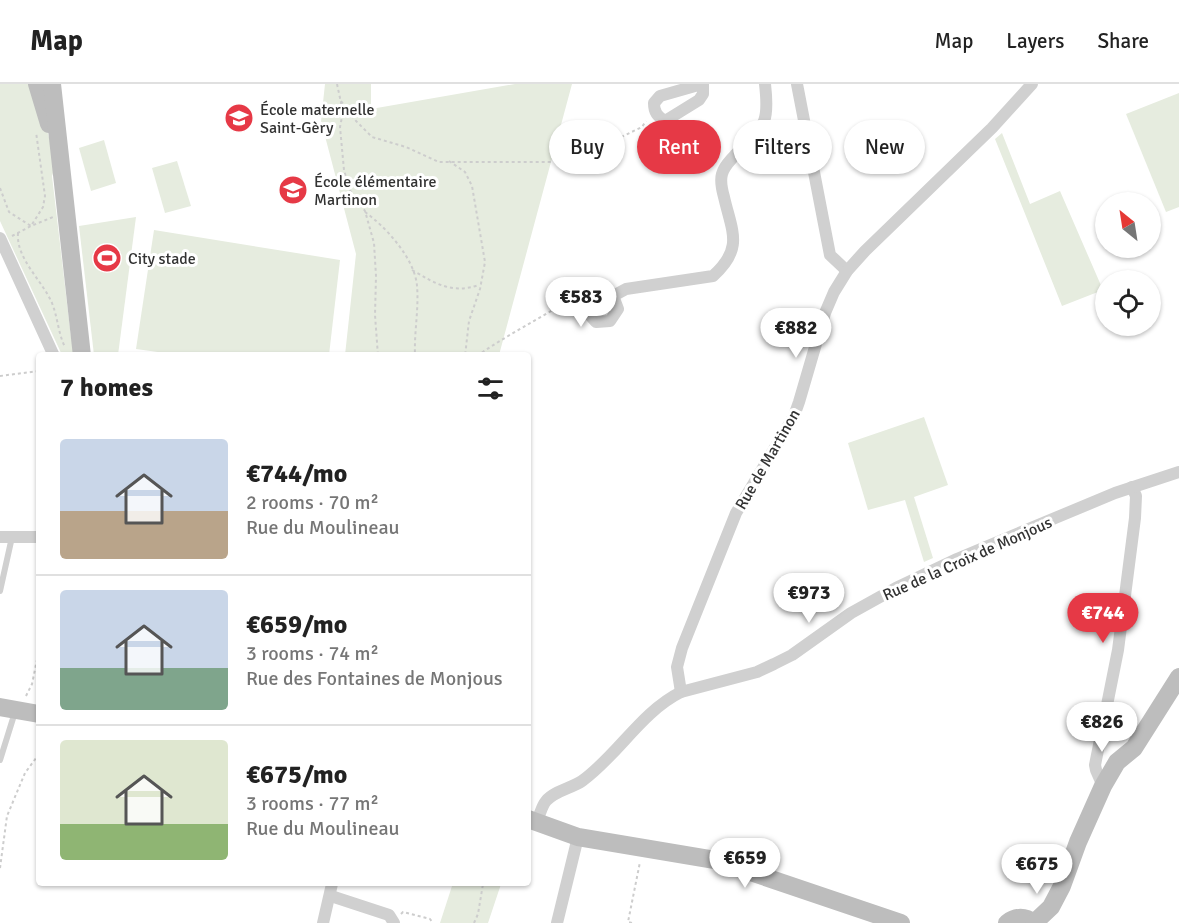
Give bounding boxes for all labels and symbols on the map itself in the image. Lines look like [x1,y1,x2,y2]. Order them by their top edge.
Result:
place label: École maternelle Saint-Gèry [260,100,375,138]
school or university icon: École maternelle Saint-Gèry [223,102,255,134]
place label: École élémentaire Martinon [314,172,436,210]
school or university icon: École élémentaire Martinon [277,174,309,206]
north arrow [1095,192,1161,258]
sports icon: City stade [91,242,123,274]
place label: City stade [128,249,196,269]
pin: €583 [545,277,617,328]
pin: €882 [760,308,832,359]
street label: Rue de Martinon [731,406,805,513]
street label: Rue de la Croix de Monjous [880,513,1055,605]
pin: €973 [773,573,845,624]
pin: €744 [1067,593,1139,644]
pin: €826 [1066,702,1138,753]
pin: €659 [709,838,781,889]
pin: €675 [1001,844,1073,895]

